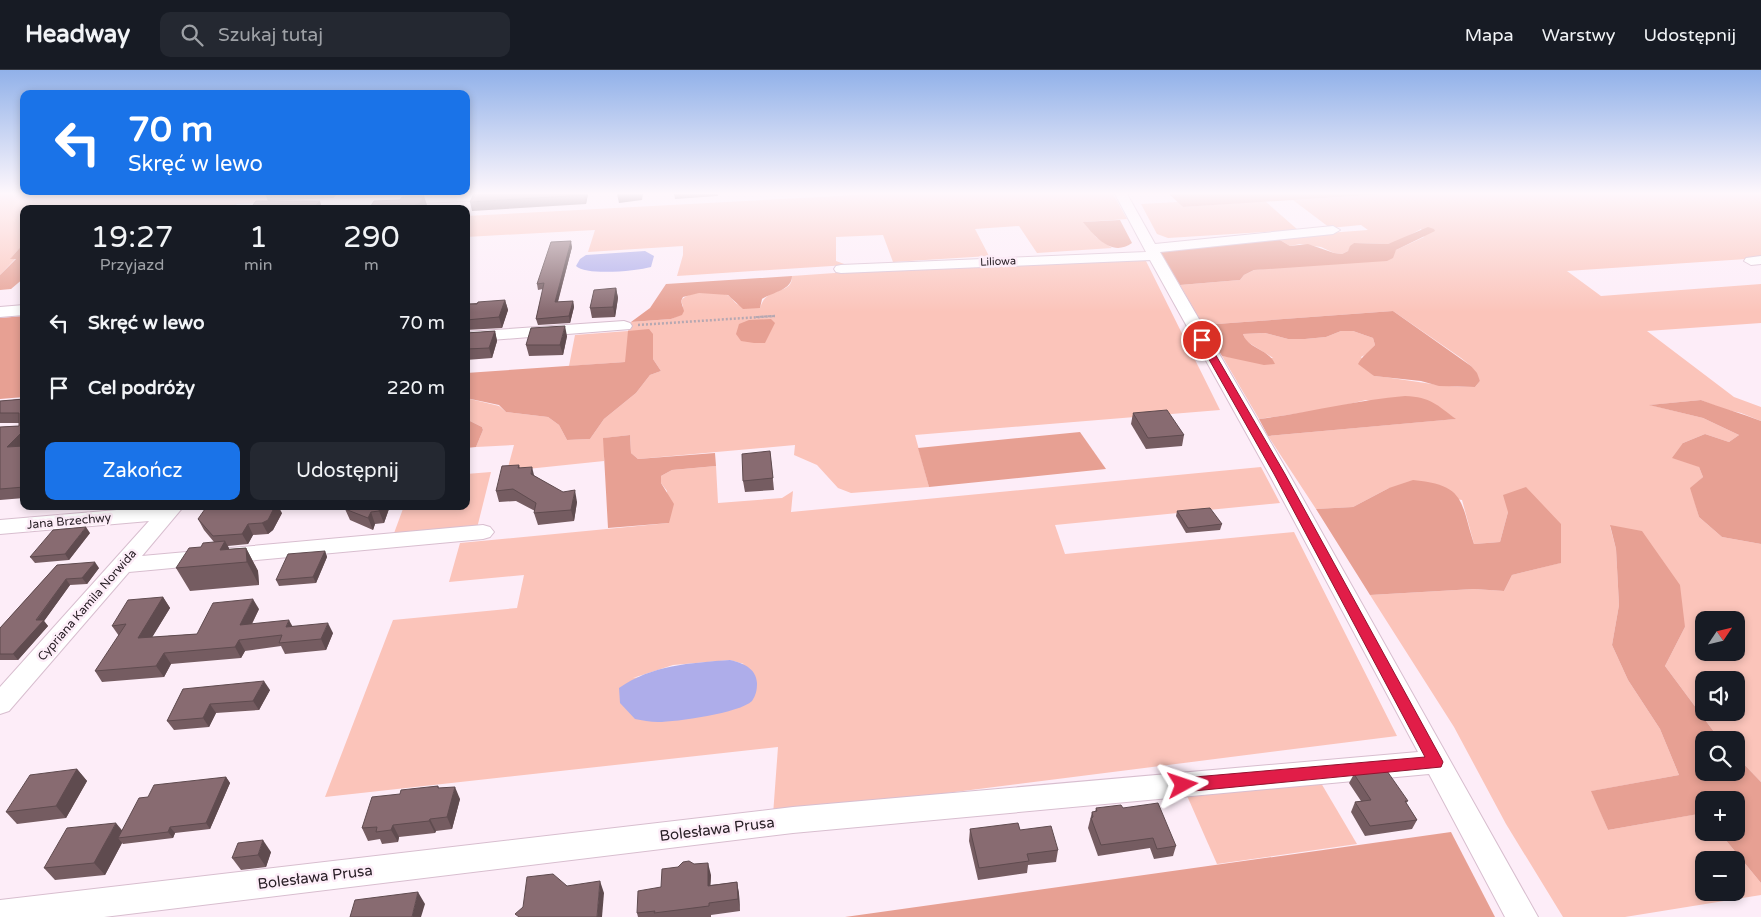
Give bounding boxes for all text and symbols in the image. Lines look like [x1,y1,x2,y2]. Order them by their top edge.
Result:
search box [160,12,510,57]
text: Headway [25,20,130,49]
icon: search [178,21,206,49]
text: Szukaj tutaj [218,24,323,46]
text: Mapa [1465,24,1514,46]
text: Warstwy [1542,24,1615,46]
text: Udostępnij [1643,24,1736,46]
text: 70 m [128,109,213,151]
icon: left [45,110,110,175]
text: Skręć w lewo [128,151,263,177]
text: 19:27 [90,219,174,256]
text: 1 [249,219,268,256]
text: 290 [343,219,400,256]
street label: Liliowa [980,254,1016,269]
text: Przyjazd [100,255,164,275]
text: min [244,255,273,275]
text: m [364,255,379,275]
icon: left [45,309,73,337]
text: Skręć w lewo [88,312,205,334]
text: 70 m [399,312,445,334]
pin [1181,319,1223,361]
icon: arrive [1188,326,1216,354]
icon: arrive [45,374,73,402]
text: Cel podróży [88,377,195,399]
text: 220 m [387,377,445,399]
button: Zakończ [45,442,240,500]
button: Udostępnij [250,442,445,500]
street label: Jana Brzechwy [26,510,112,532]
street label: Cypriana Kamila Norwida [35,546,139,664]
north arrow [1695,611,1745,661]
map controls [1695,611,1745,901]
button: sound [1695,671,1745,721]
button: search [1695,731,1745,781]
position arrow [1156,758,1208,810]
button: + [1695,791,1745,841]
street label: Bolesława Prusa [659,813,775,845]
button: − [1695,851,1745,901]
street label: Bolesława Prusa [257,861,373,893]

